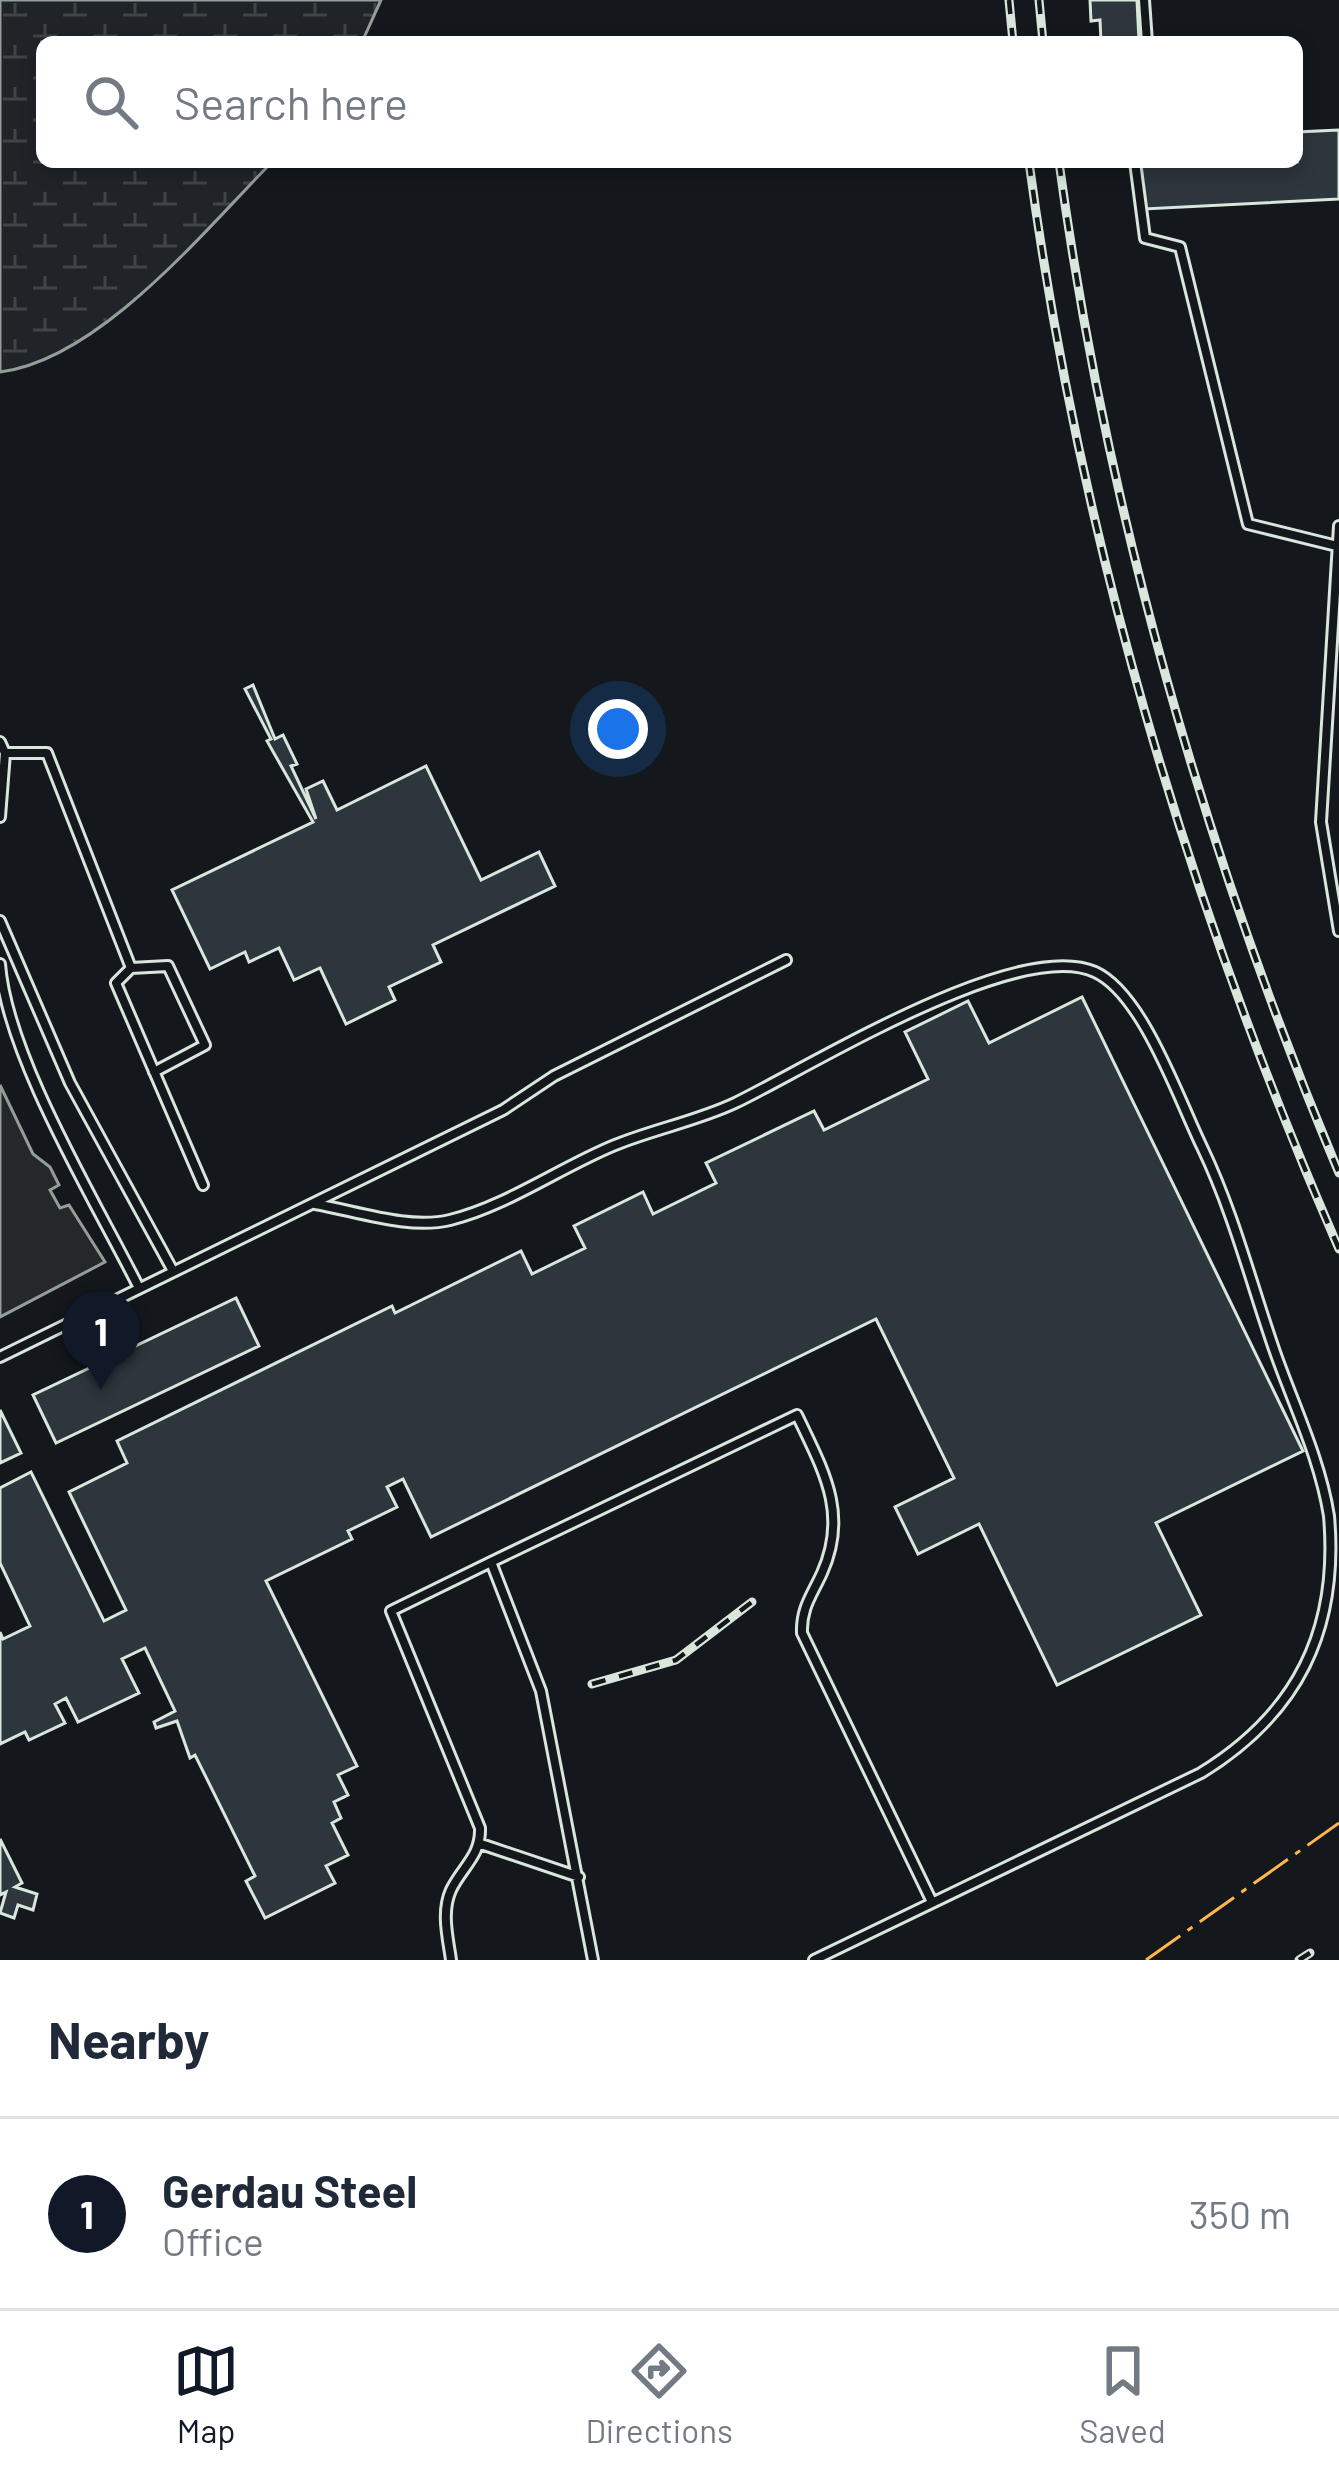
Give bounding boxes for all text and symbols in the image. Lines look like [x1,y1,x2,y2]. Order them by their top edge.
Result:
search box [36,36,1303,168]
icon: search [78,69,144,135]
text: Search here [174,75,408,129]
your location [588,699,648,759]
pin: 1 [62,1291,140,1390]
text: Nearby [48,2008,209,2069]
text: Gerdau Steel [162,2163,417,2217]
text: 1 [80,2190,94,2237]
text: 350 m [1189,2190,1291,2237]
text: Office [162,2217,264,2264]
tab: Map [173,2338,239,2450]
tab: Directions [585,2338,733,2450]
tab: Saved [1079,2338,1166,2450]

